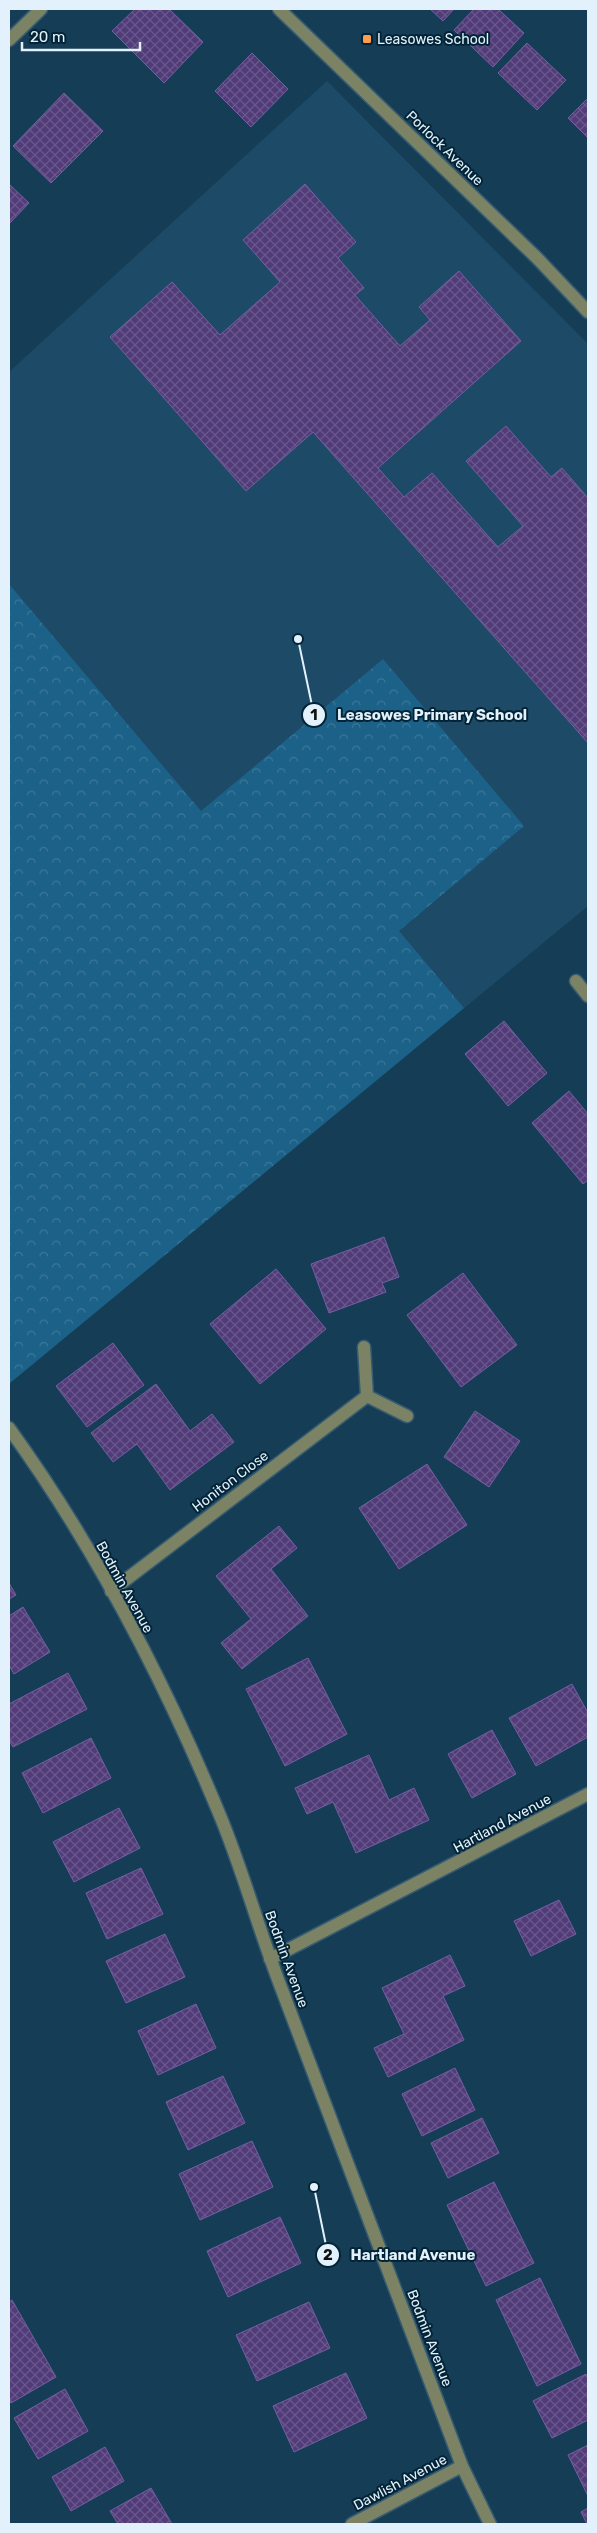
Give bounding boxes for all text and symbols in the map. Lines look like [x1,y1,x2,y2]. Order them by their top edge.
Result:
scale bar [22,20,140,52]
text: 20 m [30,28,65,46]
place label: Leasowes School [377,31,489,48]
marker: Leasowes School [361,33,373,45]
street label: Porlock Avenue [403,107,487,190]
callout: Leasowes Primary School [301,700,537,730]
text: 1 [310,706,318,724]
text: Leasowes Primary School [337,706,527,724]
street label: Honiton Close [189,1447,272,1516]
street label: Bodmin Avenue [92,1538,157,1636]
street label: Hartland Avenue [450,1790,554,1856]
street label: Bodmin Avenue [261,1908,312,2010]
callout: Hartland Avenue [315,2240,485,2270]
text: 2 [323,2246,333,2264]
text: Hartland Avenue [351,2246,475,2264]
street label: Bodmin Avenue [403,2287,456,2389]
street label: Dawlish Avenue [351,2451,450,2514]

